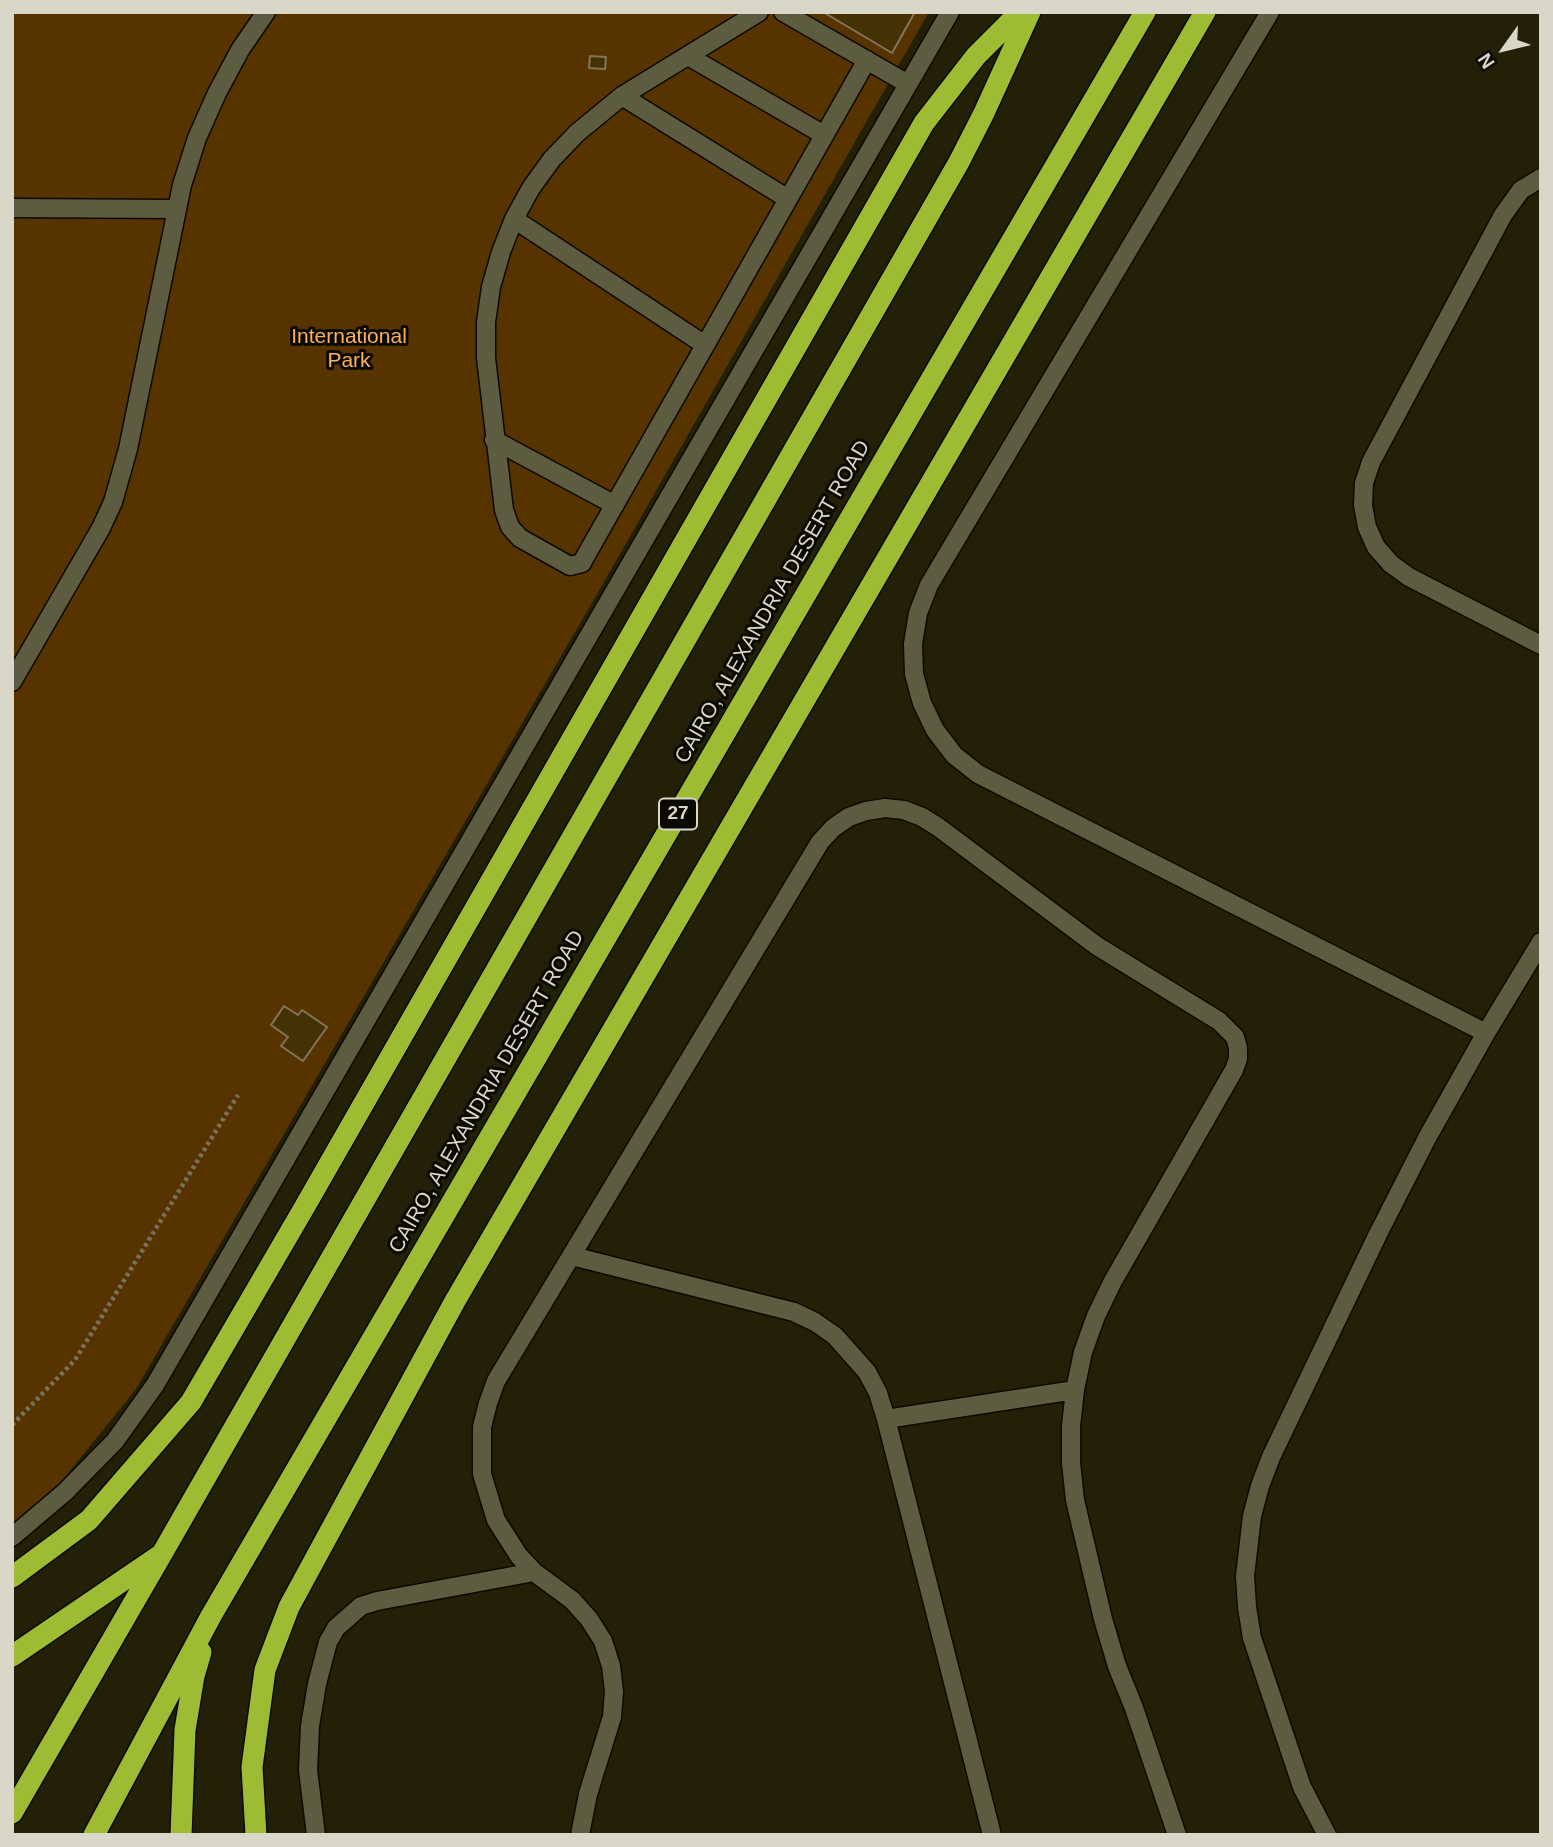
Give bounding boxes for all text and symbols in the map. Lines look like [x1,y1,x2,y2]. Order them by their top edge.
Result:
north arrow [1469,14,1539,84]
text: N [1474,49,1499,73]
park label: International Park [291,324,407,374]
street label: CAIRO, ALEXANDRIA DESERT ROAD [670,436,876,768]
road number: 27 [659,799,697,830]
street label: CAIRO, ALEXANDRIA DESERT ROAD [384,926,590,1258]

